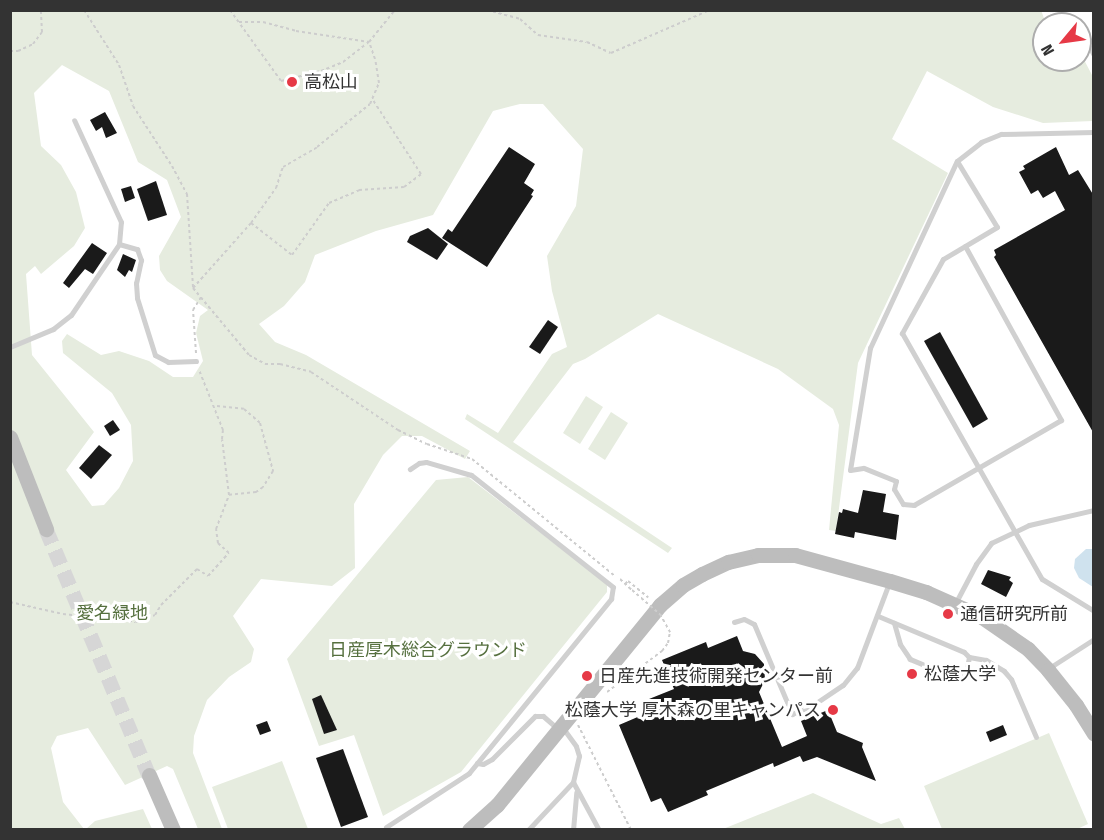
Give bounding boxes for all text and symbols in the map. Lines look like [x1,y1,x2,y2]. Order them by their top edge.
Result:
north arrow [1032,12,1092,72]
text: N [1037,41,1058,59]
place label: 高松山 [304,71,358,93]
marker: 高松山 [285,75,299,89]
park label: 愛名緑地 [76,602,148,624]
place label: 通信研究所前 [960,603,1068,625]
marker: 通信研究所前 [941,607,955,621]
park label: 日産厚木総合グラウンド [329,639,527,661]
place label: 松蔭大学 [924,663,996,685]
place label: 日産先進技術開発センター前 [599,665,833,687]
marker: 松蔭大学 [905,667,919,681]
marker: 日産先進技術開発センター前 [580,669,594,683]
place label: 松蔭大学 厚木森の里キャンパス [565,699,821,721]
marker: 松蔭大学 厚木森の里キャンパス [826,703,840,717]

